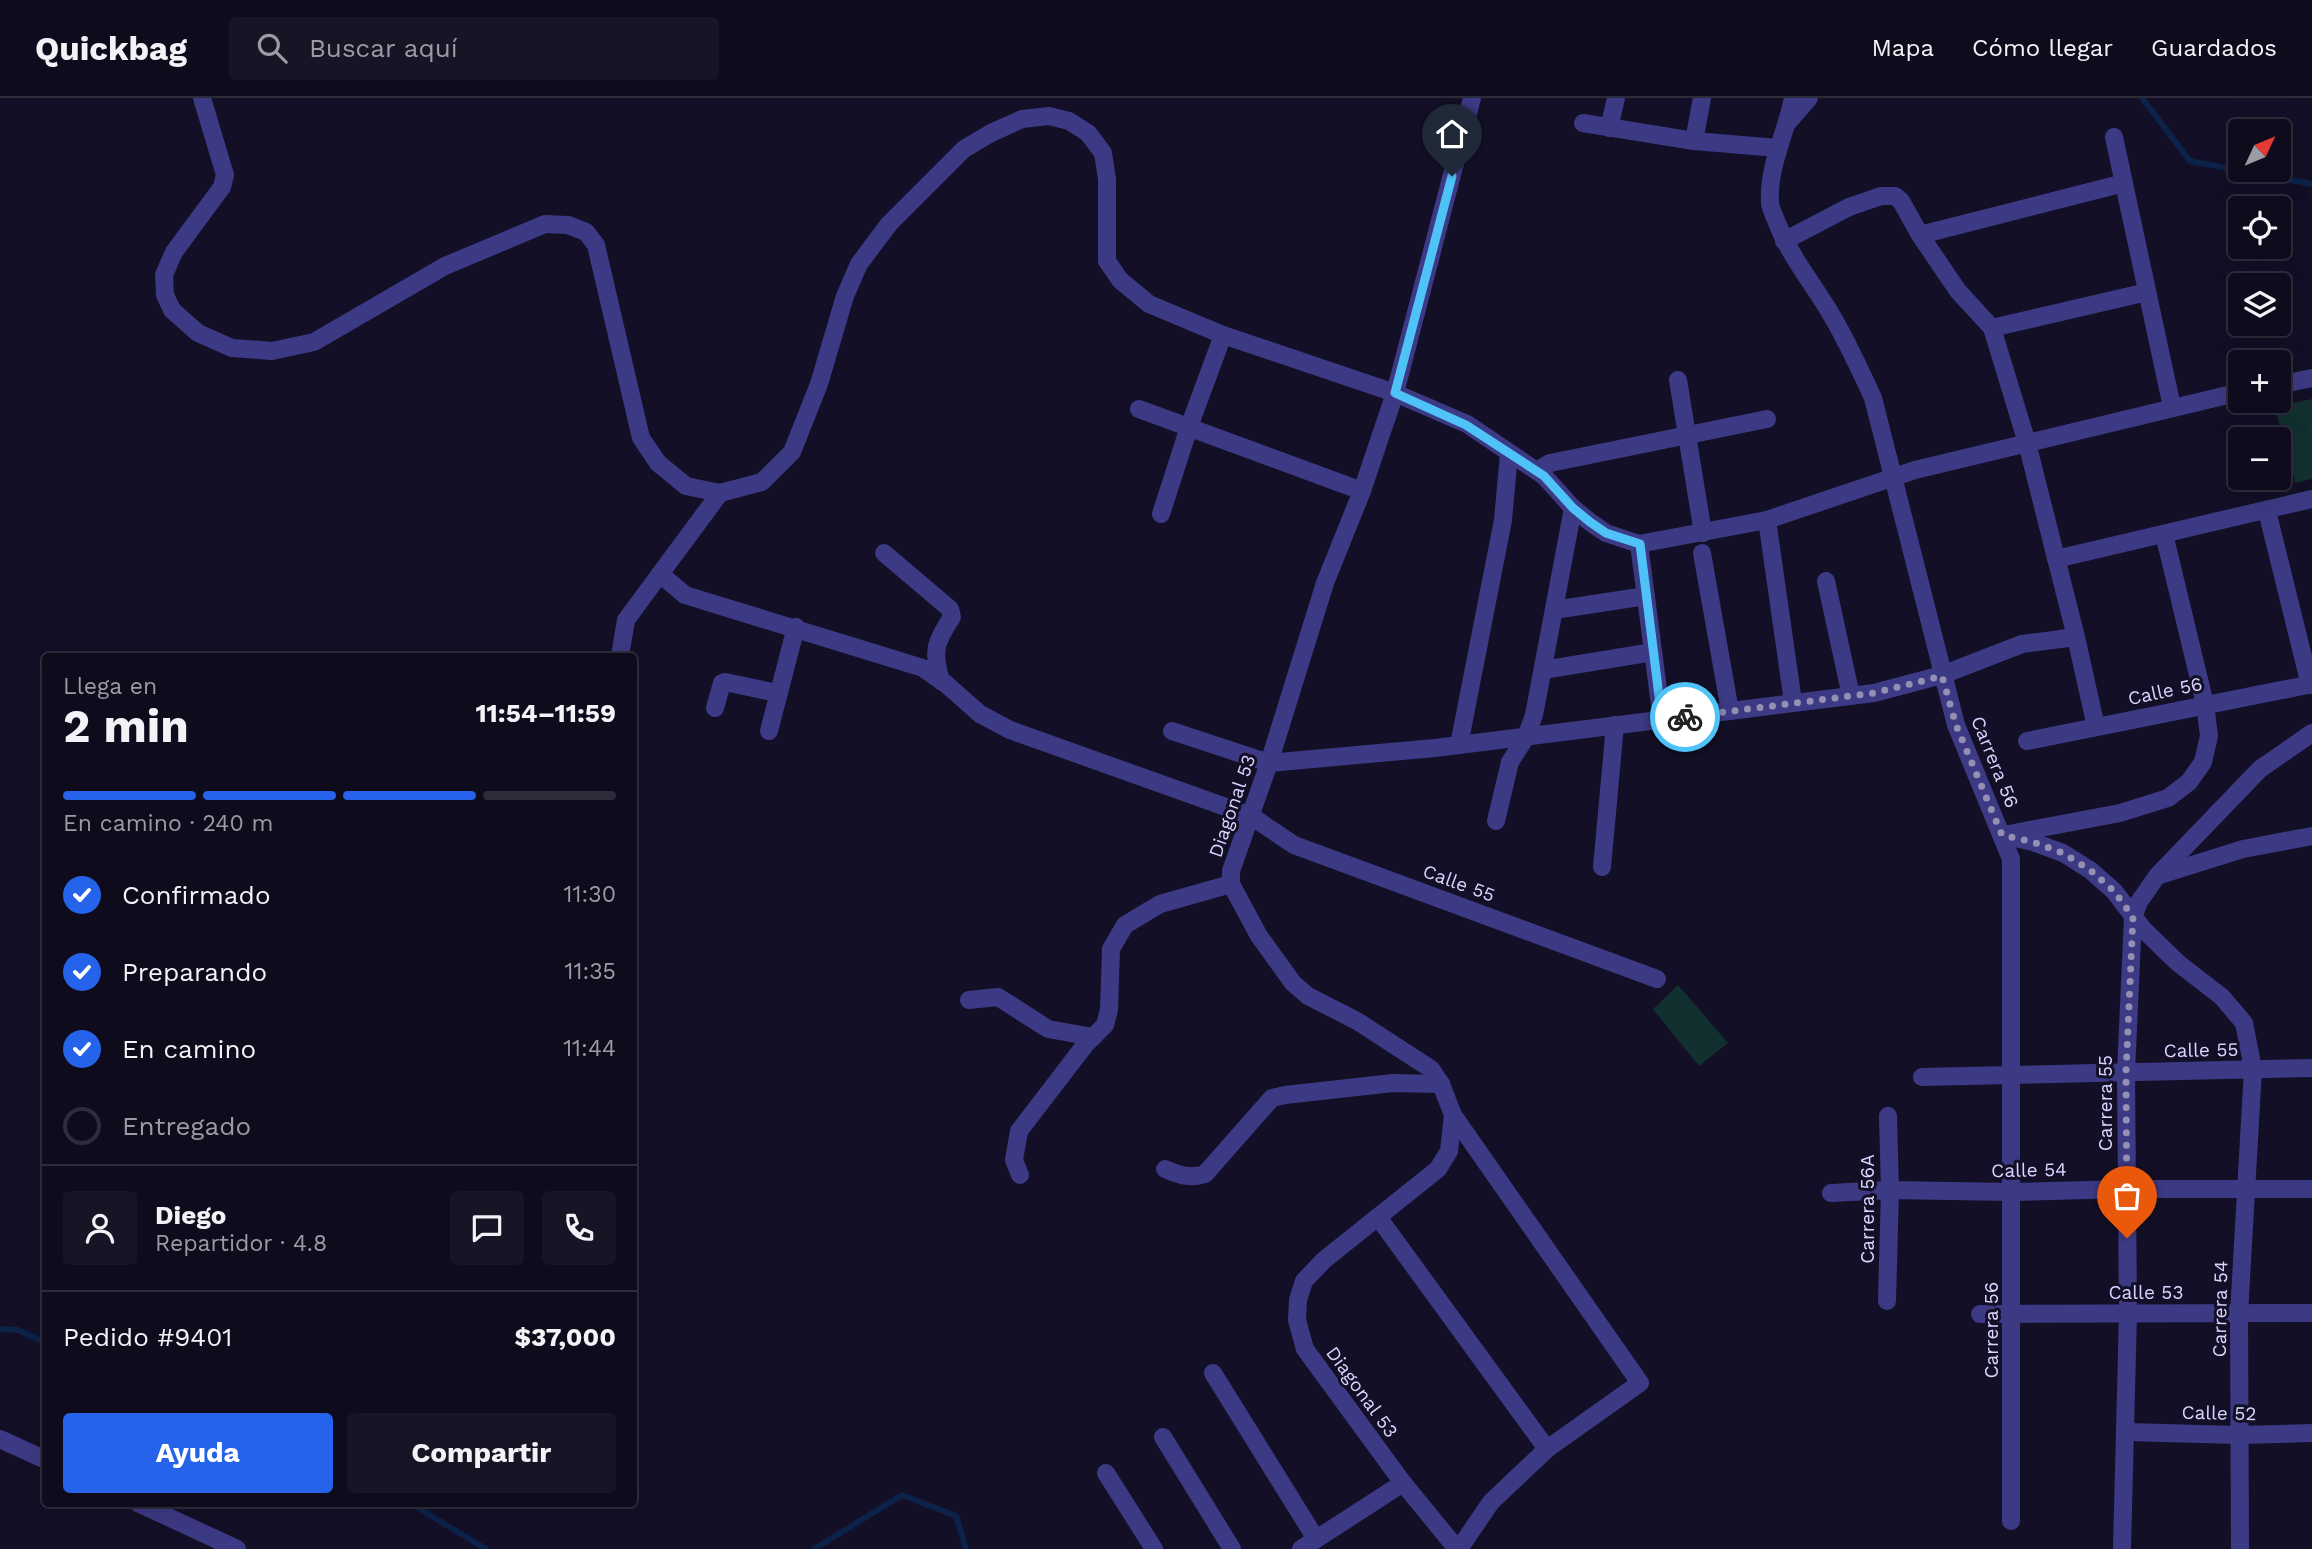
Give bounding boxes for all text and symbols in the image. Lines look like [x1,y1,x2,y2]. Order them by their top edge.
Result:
search box [229,17,719,80]
text: Quickbag [35,29,187,68]
icon: search [253,29,291,67]
text: Buscar aquí [309,33,458,63]
text: Mapa [1872,34,1934,62]
text: Cómo llegar [1972,34,2113,62]
text: Guardados [2151,34,2277,62]
pin [1422,104,1482,176]
icon: home [1433,115,1471,153]
north arrow [2228,119,2291,182]
map controls [2228,119,2291,490]
button: locate [2228,196,2291,259]
button: layers [2228,273,2291,336]
button: + [2228,350,2291,413]
button: − [2228,427,2291,490]
street label: Calle 56 [2126,672,2204,710]
text: Llega en [63,673,157,700]
courier [1650,682,1720,752]
text: 11:54–11:59 [475,698,616,728]
icon: bike [1666,698,1704,736]
text: 2 min [63,699,189,753]
street label: Carrera 56 [1966,713,2024,811]
street label: Diagonal 53 [1204,752,1260,860]
text: En camino · 240 m [63,810,273,837]
street label: Calle 55 [1420,859,1498,907]
icon: check [63,876,101,914]
text: Confirmado [122,880,271,910]
text: 11:30 [564,881,616,908]
icon: check [63,953,101,991]
text: Preparando [122,957,267,987]
text: 11:35 [564,958,616,985]
icon: check [63,1030,101,1068]
text: En camino [122,1034,256,1064]
text: 11:44 [563,1035,616,1062]
street label: Calle 55 [2163,1038,2239,1062]
street label: Carrera 55 [2094,1055,2117,1151]
text: Entregado [122,1111,251,1141]
street label: Carrera 56A [1856,1154,1879,1264]
street label: Calle 54 [1991,1158,2067,1182]
pin [2097,1166,2157,1238]
icon: bag [2108,1177,2146,1215]
button: person [63,1191,137,1265]
button: chat [450,1191,524,1265]
button: phone [542,1191,616,1265]
text: Diego [155,1200,226,1230]
text: Repartidor · 4.8 [155,1230,327,1257]
street label: Carrera 54 [2208,1260,2232,1358]
street label: Calle 53 [2109,1281,2184,1304]
street label: Carrera 56 [1980,1282,2003,1378]
text: Pedido #9401 [63,1322,232,1352]
text: $37,000 [514,1322,616,1352]
street label: Diagonal 53 [1321,1342,1403,1442]
street label: Calle 52 [2181,1401,2257,1425]
button: Ayuda [63,1413,333,1493]
button: Compartir [347,1413,616,1493]

